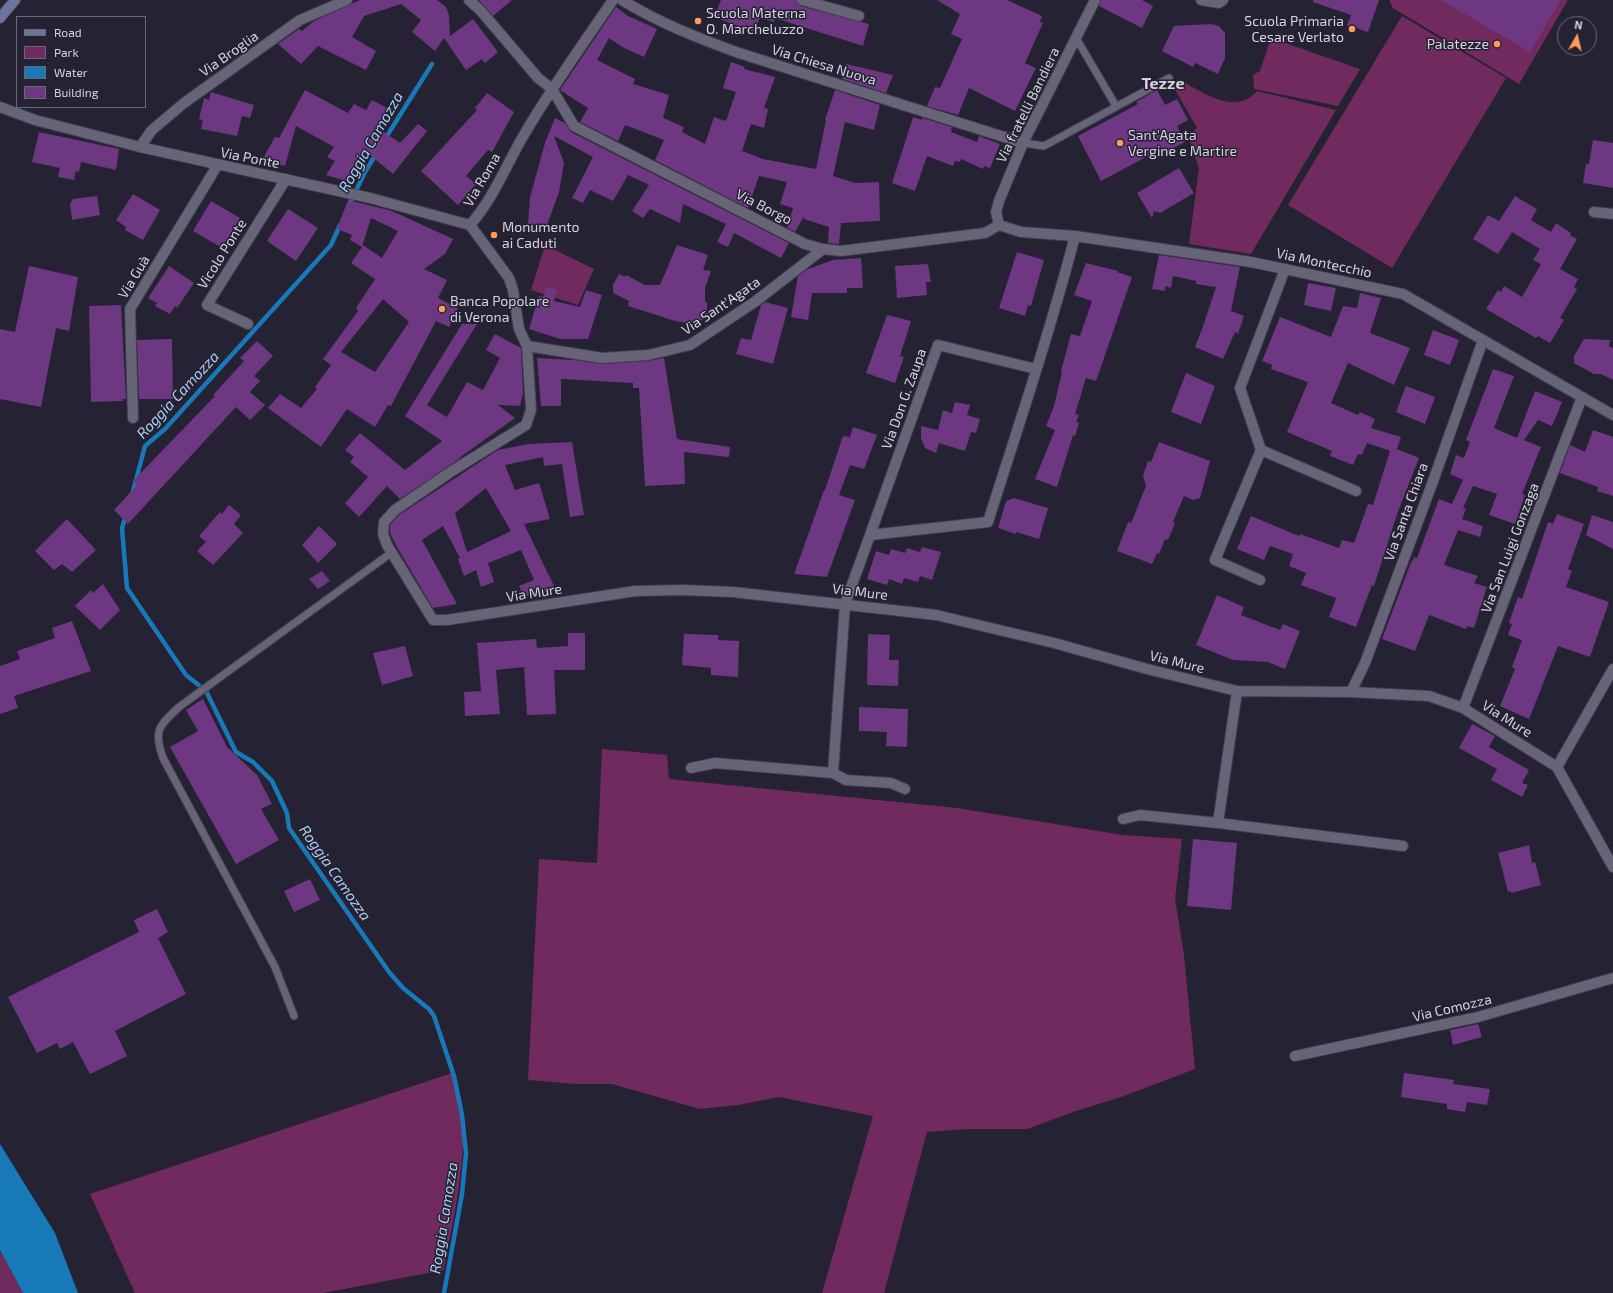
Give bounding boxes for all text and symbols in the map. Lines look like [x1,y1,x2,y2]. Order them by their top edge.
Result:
place label: Scuola Materna O. Marcheluzzo [706,5,806,38]
place label: Scuola Primaria Cesare Verlato [1244,13,1344,46]
legend [16,16,146,108]
marker: Scuola Materna O. Marcheluzzo [693,16,703,26]
north arrow [1557,16,1597,56]
text: N [1574,18,1583,32]
marker: Scuola Primaria Cesare Verlato [1347,24,1357,34]
text: Road [54,25,82,39]
street label: Via Broglia [196,28,262,80]
place label: Palatezze [1427,36,1489,52]
marker: Palatezze [1492,39,1502,49]
street label: Via Chiesa Nuova [770,41,878,89]
text: Park [54,45,79,59]
street label: Via fratelli Bandiera [993,45,1063,165]
text: Water [54,65,88,79]
district label: Tezze [1142,74,1184,94]
text: Building [54,85,98,99]
water label: Roggia Camozza [335,89,407,195]
place label: Sant'Agata Vergine e Martire [1128,127,1237,160]
marker: Sant'Agata Vergine e Martire [1115,138,1125,148]
street label: Via Ponte [219,144,281,172]
street label: Via Roma [460,150,504,210]
street label: Via Borgo [733,186,795,228]
street label: Vicolo Ponte [194,216,250,292]
place label: Monumento ai Caduti [502,219,580,252]
marker: Monumento ai Caduti [489,230,499,240]
street label: Via Montecchio [1275,245,1373,281]
street label: Via Guà [115,252,153,302]
street label: Via Sant'Agata [678,273,764,339]
place label: Banca Popolare di Verona [450,293,549,326]
marker: Banca Popolare di Verona [437,304,447,314]
street label: Via Don G. Zaupa [878,346,930,452]
water label: Roggia Camozza [133,348,223,442]
street label: Via Santa Chiara [1380,461,1432,563]
street label: Via San Luigi Gonzaga [1477,481,1543,615]
street label: Via Mure [505,580,563,606]
street label: Via Mure [831,580,889,604]
street label: Via Mure [1148,647,1206,677]
street label: Via Mure [1479,697,1535,741]
water label: Roggia Camozza [295,822,375,924]
street label: Via Comozza [1411,991,1493,1025]
water label: Roggia Camozza [426,1161,462,1275]

